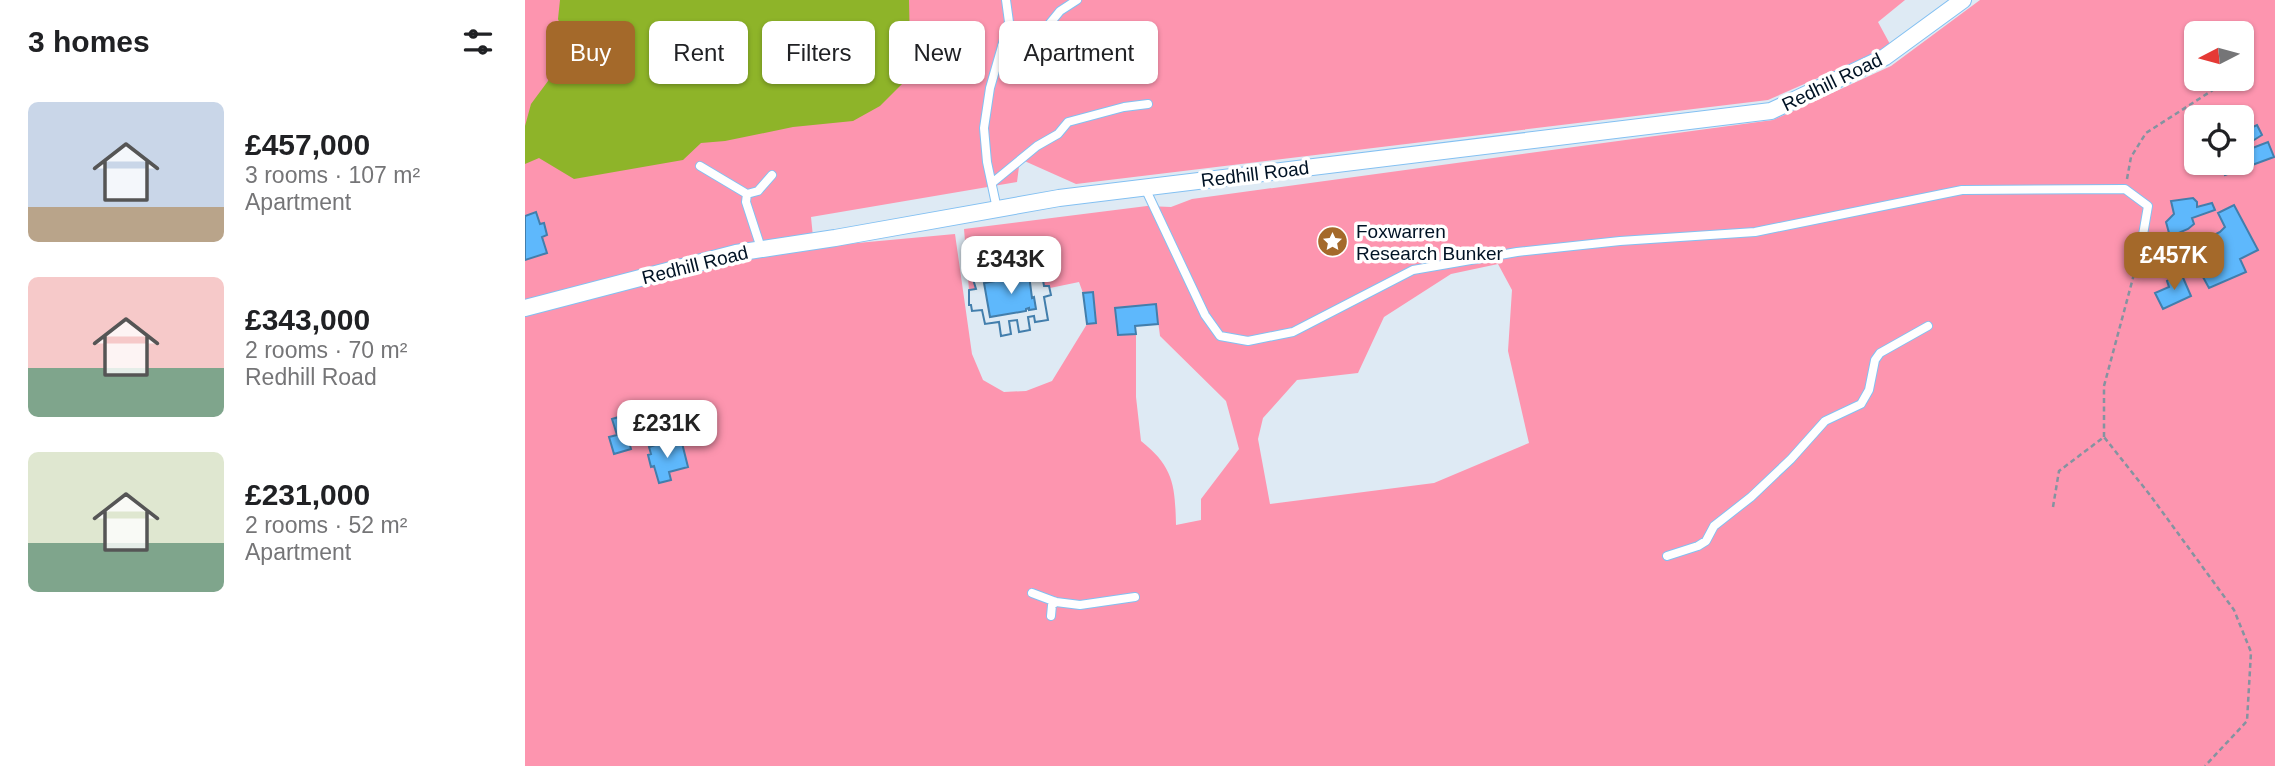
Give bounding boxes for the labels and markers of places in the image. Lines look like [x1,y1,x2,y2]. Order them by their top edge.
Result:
place label: Foxwarren Research Bunker [1356,221,1503,264]
place icon: Foxwarren Research Bunker [1316,225,1350,259]
pin: £457K [2125,232,2223,292]
pin: £343K [962,236,1060,296]
pin: £231K [618,400,716,460]

